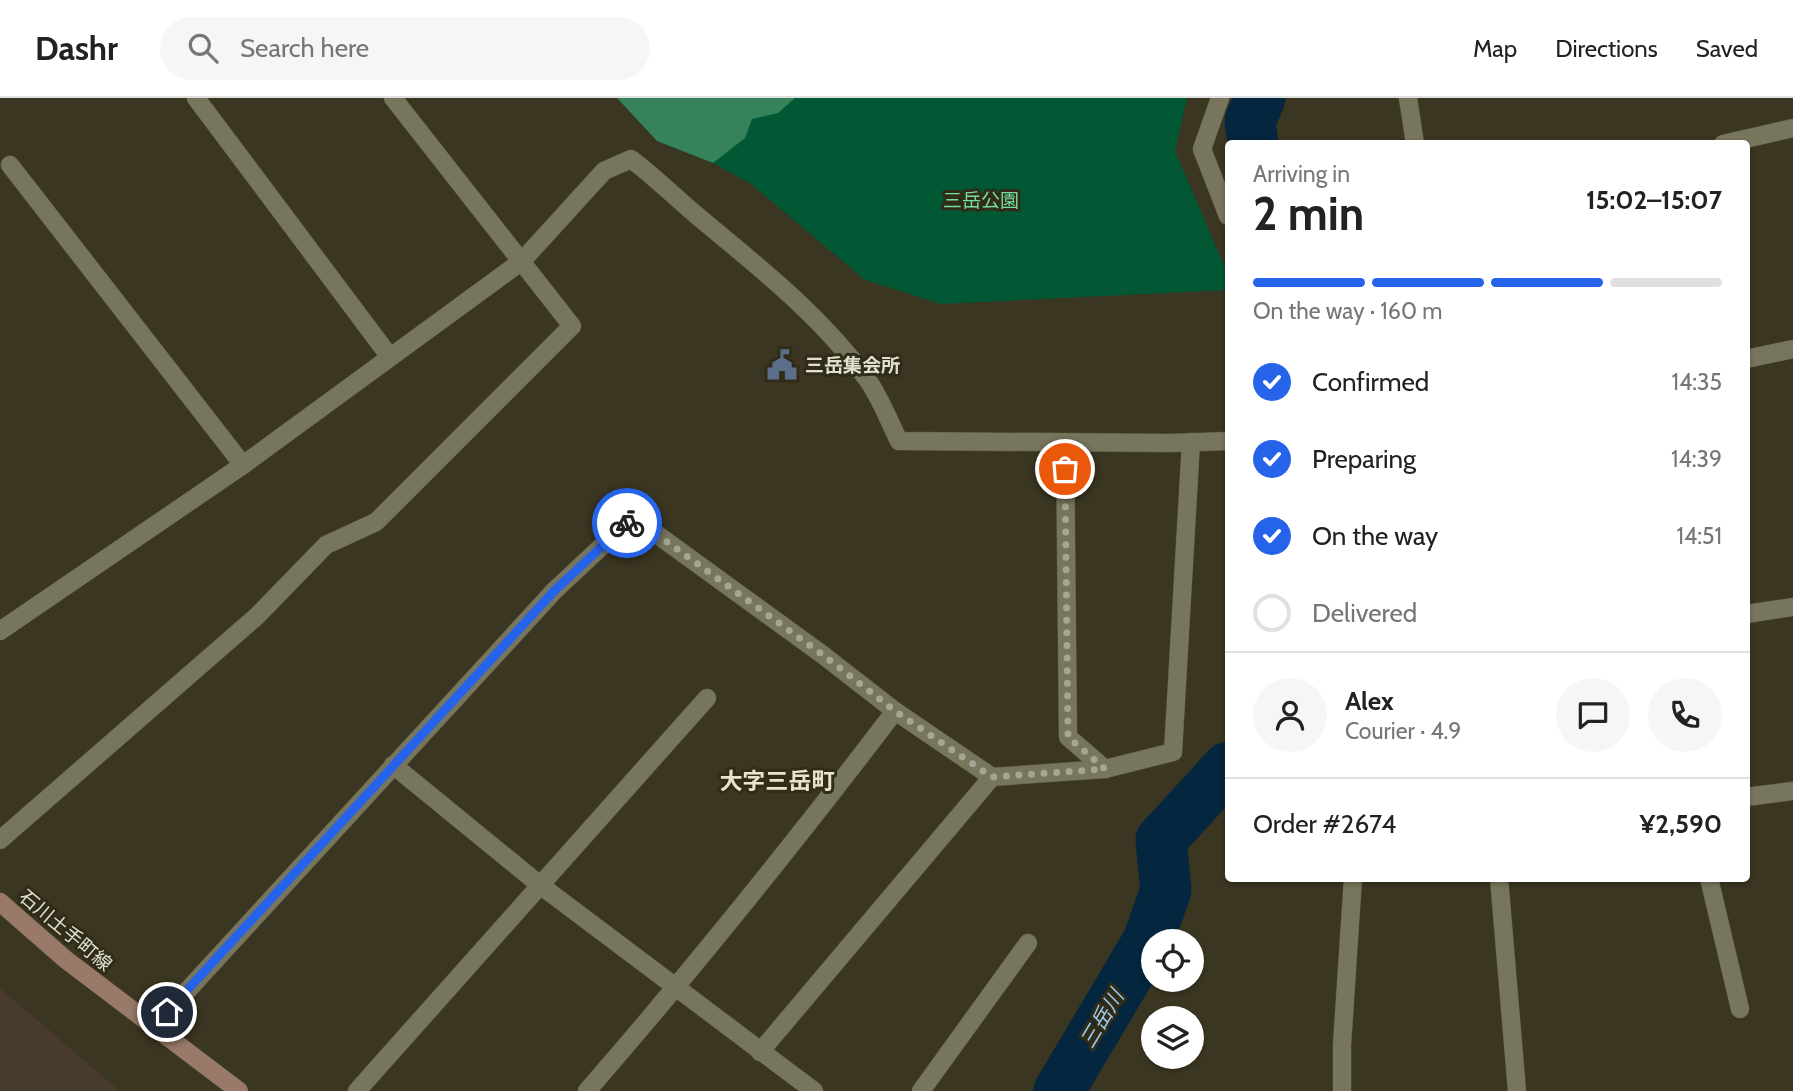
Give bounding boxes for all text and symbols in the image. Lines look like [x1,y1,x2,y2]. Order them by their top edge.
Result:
search box [160,17,650,80]
text: Dashr [35,28,118,68]
icon: search [184,29,222,67]
text: Search here [240,32,369,64]
text: Map [1473,34,1517,63]
text: Directions [1555,34,1658,63]
text: Saved [1696,34,1758,63]
text: Arriving in [1253,160,1350,188]
text: 15:02–15:07 [1586,184,1722,216]
text: 2 min [1253,186,1364,242]
park label: 三岳公園 [943,189,1019,212]
text: On the way · 160 m [1253,297,1442,325]
public building icon: 三岳集会所 [765,348,799,382]
place label: 三岳集会所 [805,354,900,377]
icon: check [1253,363,1291,401]
text: Confirmed [1312,366,1429,398]
text: 14:35 [1672,368,1722,396]
pin [1035,439,1095,499]
icon: check [1253,440,1291,478]
text: Preparing [1312,443,1416,475]
text: 14:39 [1671,445,1722,473]
icon: bag [1046,450,1084,488]
courier [592,488,662,558]
icon: bike [608,504,646,542]
icon: check [1253,517,1291,555]
text: On the way [1312,520,1438,552]
text: 14:51 [1676,522,1722,550]
text: Delivered [1312,597,1417,629]
button: person [1253,678,1327,752]
button: chat [1556,678,1630,752]
button: phone [1648,678,1722,752]
text: Alex [1345,685,1394,717]
text: Courier · 4.9 [1345,717,1461,745]
district label: 大字三岳町 [720,767,835,795]
text: Order #2674 [1253,808,1396,840]
text: ¥2,590 [1640,808,1722,840]
street label: 石川土手町線 [15,885,117,976]
map controls [1141,929,1204,1069]
button: locate [1141,929,1204,992]
pin [137,982,197,1042]
water label: 三岳川 [1075,984,1130,1052]
icon: home [148,993,186,1031]
button: layers [1141,1006,1204,1069]

